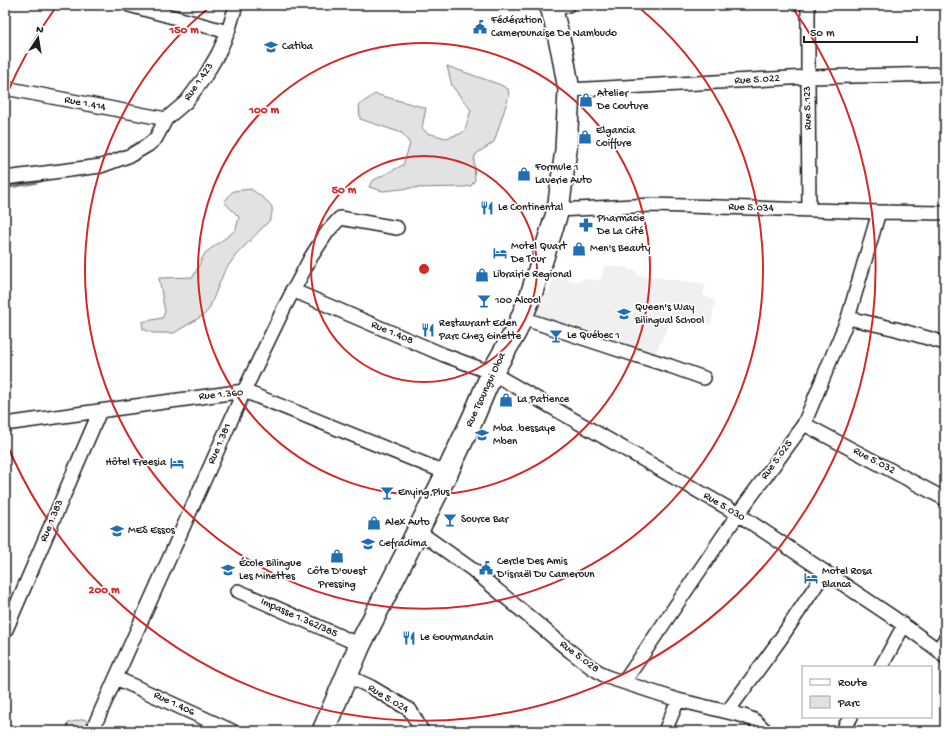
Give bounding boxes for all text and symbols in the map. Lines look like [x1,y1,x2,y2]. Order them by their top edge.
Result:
place label: Fédération Camerounaise De Nambudo [490,15,617,40]
north arrow [18,18,58,58]
scale bar [804,18,917,44]
public building icon: Fédération Camerounaise De Nambudo [472,19,488,35]
text: N [35,24,44,37]
text: 150 m [168,24,199,38]
text: 50 m [810,27,835,41]
school or university icon: Catiba [263,39,279,55]
place label: Catiba [282,41,314,53]
street label: Rue 1.423 [182,61,217,103]
street label: Rue 5.022 [734,73,781,87]
street label: Rue 5.123 [802,86,814,130]
place label: Atelier De Couture [596,88,649,113]
shop icon: Atelier De Couture [578,92,594,108]
street label: Rue 1.414 [63,94,108,114]
text: 100 m [248,104,279,118]
place label: Elgancia Coiffure [596,125,636,150]
shop icon: Elgancia Coiffure [577,129,593,145]
place label: Formule 1 Laverie Auto [534,162,592,187]
shop icon: Formule 1 Laverie Auto [516,166,532,182]
text: 50 m [332,184,357,198]
restaurant icon: Le Continental [479,200,495,216]
street label: Rue 5.034 [728,201,775,215]
place label: Le Continental [498,202,564,214]
place label: Pharmacie De La Cité [596,213,645,238]
pharmacy icon: Pharmacie De La Cité [578,217,594,233]
place label: Motel Quart De Tour [510,241,568,266]
shop icon: Men's Beauty [571,241,587,257]
place label: Men's Beauty [590,243,651,255]
hotel icon: Motel Quart De Tour [492,245,508,261]
centre of rings [417,262,431,276]
shop icon: Librairie Regional [474,267,490,283]
place label: Librairie Regional [493,269,572,281]
bar icon: 100 Alcool [476,293,492,309]
place label: 100 Alcool [494,295,542,307]
place label: Queen's Way Bilingual School [634,302,705,327]
school or university icon: Queen's Way Bilingual School [616,306,632,322]
place label: Restaurant Eden Parc Chez Ginette [438,318,522,343]
street label: Rue 1.408 [369,319,415,347]
restaurant icon: Restaurant Eden Parc Chez Ginette [420,322,436,338]
bar icon: Le Québec 1 [548,328,564,344]
place label: Le Québec 1 [567,330,620,342]
street label: Rue Tsoungui Oloa [463,350,509,429]
street label: Rue 1.360 [198,387,244,403]
shop icon: La Patience [498,392,514,408]
place label: La Patience [517,394,569,406]
street label: Rue 1.381 [206,422,234,466]
place label: Mba .bessaye Mben [493,423,556,448]
school or university icon: Mba .bessaye Mben [474,427,490,443]
street label: Rue 5.025 [759,438,795,482]
street label: Rue 5.032 [851,445,898,477]
hotel icon: Hôtel Freesia [169,455,185,471]
place label: Hôtel Freesia [105,457,167,469]
bar icon: Enying Plus [379,485,395,501]
place label: Enying Plus [398,487,451,499]
street label: Rue 5.030 [701,490,747,524]
street label: Rue 1.383 [38,498,66,544]
bar icon: Source Bar [442,512,458,528]
place label: Source Bar [461,514,510,526]
shop icon: Alex Auto [366,515,382,531]
place label: Alex Auto [385,517,430,529]
school or university icon: MES Essos [109,523,125,539]
place label: MES Essos [128,525,176,537]
school or university icon: Cefradima [360,536,376,552]
place label: Cefradima [379,537,428,550]
shop icon: Côte D'ouest Pressing [329,548,345,564]
place label: Cercle Des Amis D'israël Du Cameroun [496,556,595,581]
place label: École Bilingue Les Minettes [239,557,301,583]
public building icon: Cercle Des Amis D'israël Du Cameroun [478,560,494,576]
school or university icon: École Bilingue Les Minettes [220,562,236,578]
place label: Côte D'ouest Pressing [307,566,368,591]
place label: Motel Rosa Blanca [821,566,873,591]
hotel icon: Motel Rosa Blanca [803,570,819,586]
text: 200 m [89,584,120,598]
street label: Impasse 1.362/385 [259,596,340,640]
restaurant icon: Le Gourmandain [401,630,417,646]
place label: Le Gourmandain [420,632,494,644]
street label: Rue 5.028 [557,638,601,676]
legend [802,666,932,718]
text: Route [838,677,868,691]
street label: Rue 5.024 [365,682,411,716]
street label: Rue 1.406 [151,689,197,719]
text: Parc [837,697,861,711]

